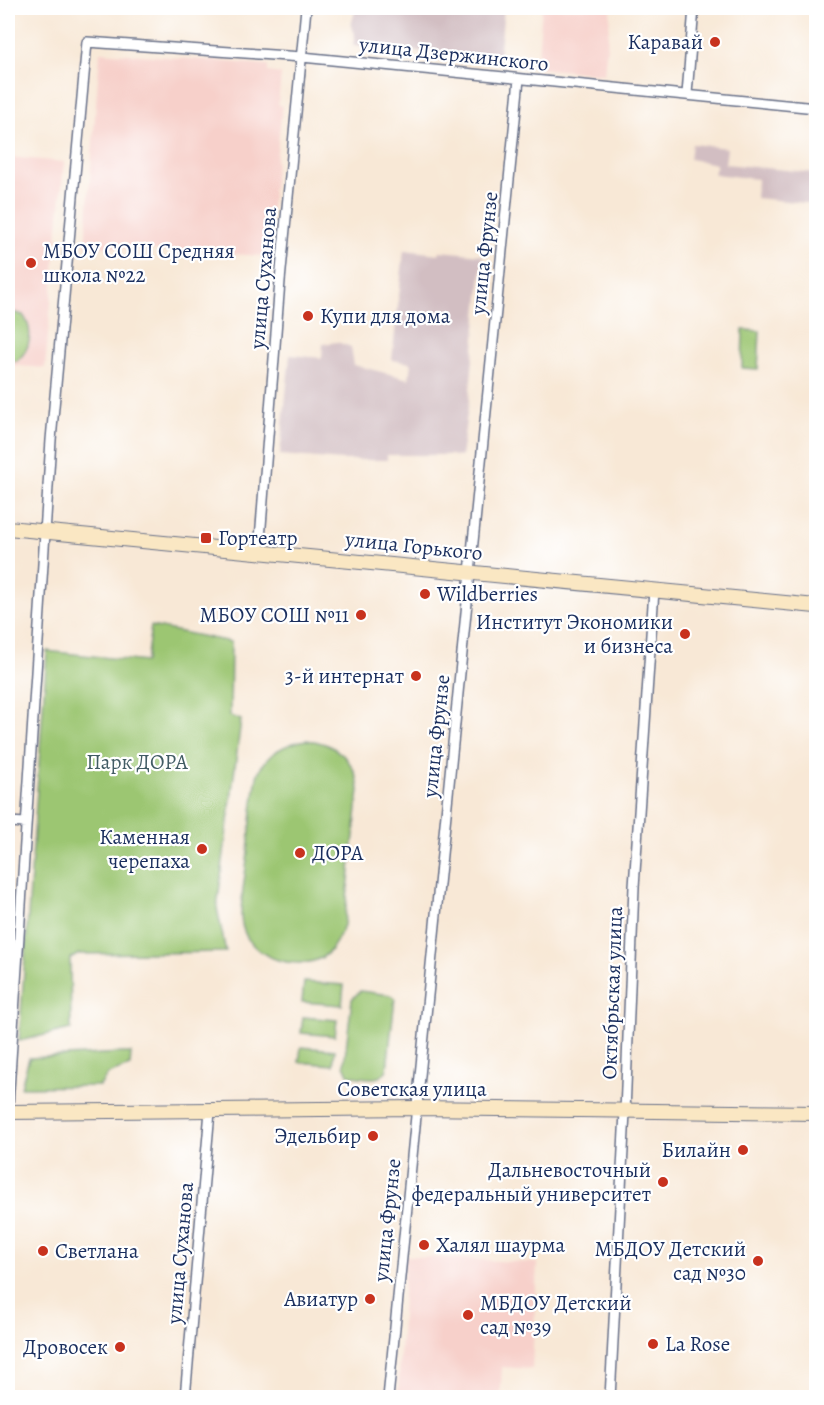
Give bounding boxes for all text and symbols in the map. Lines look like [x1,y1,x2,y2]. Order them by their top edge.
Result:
place label: Каравай [627,28,703,56]
street label: улица Дзержинского [357,30,550,78]
marker: Каравай [708,35,722,49]
street label: улица Фрунзе [464,190,504,317]
street label: улица Суханова [243,206,283,351]
place label: МБОУ СОШ Средняя школа №22 [43,237,235,289]
marker: МБОУ СОШ Средняя школа №22 [24,256,38,270]
place label: Купи для дома [320,302,451,330]
marker: Купи для дома [301,309,315,323]
place label: Гортеатр [218,524,298,552]
street label: улица Горького [343,525,484,567]
marker: Гортеатр [199,531,213,545]
place label: Wildberries [436,580,538,608]
marker: Wildberries [418,587,432,601]
place label: МБОУ СОШ №11 [200,601,349,629]
marker: МБОУ СОШ №11 [354,608,368,622]
place label: Институт Экономики и бизнеса [476,608,673,660]
marker: Институт Экономики и бизнеса [678,627,692,641]
place label: 3-й интернат [285,662,404,690]
marker: 3-й интернат [409,669,423,683]
street label: улица Фрунзе [416,673,456,800]
park label: Парк ДОРА [86,748,188,776]
place label: Каменная черепаха [99,823,190,875]
place label: ДОРА [312,839,364,867]
marker: Каменная черепаха [195,842,209,856]
marker: ДОРА [293,846,307,860]
street label: Октябрьская улица [595,906,629,1080]
street label: Советская улица [337,1075,487,1103]
place label: Эдельбир [274,1122,361,1150]
marker: Эдельбир [366,1129,380,1143]
place label: Билайн [662,1136,731,1164]
marker: Билайн [736,1143,750,1157]
place label: Дальневосточный федеральный университет [411,1156,651,1208]
street label: улица Фрунзе [367,1157,407,1284]
marker: Дальневосточный федеральный университет [656,1175,670,1189]
street label: улица Суханова [160,1181,200,1326]
place label: Халял шаурма [436,1231,566,1259]
place label: МБДОУ Детский сад №30 [595,1235,746,1287]
place label: Светлана [55,1237,139,1265]
marker: Халял шаурма [417,1238,431,1252]
marker: Светлана [36,1244,50,1258]
marker: МБДОУ Детский сад №30 [751,1254,765,1268]
place label: Авиатур [283,1285,358,1313]
place label: МБДОУ Детский сад №39 [480,1289,631,1341]
marker: Авиатур [363,1292,377,1306]
marker: МБДОУ Детский сад №39 [461,1308,475,1322]
place label: La Rose [665,1330,730,1358]
place label: Дровосек [23,1333,108,1361]
marker: La Rose [646,1337,660,1351]
marker: Дровосек [113,1340,127,1354]

